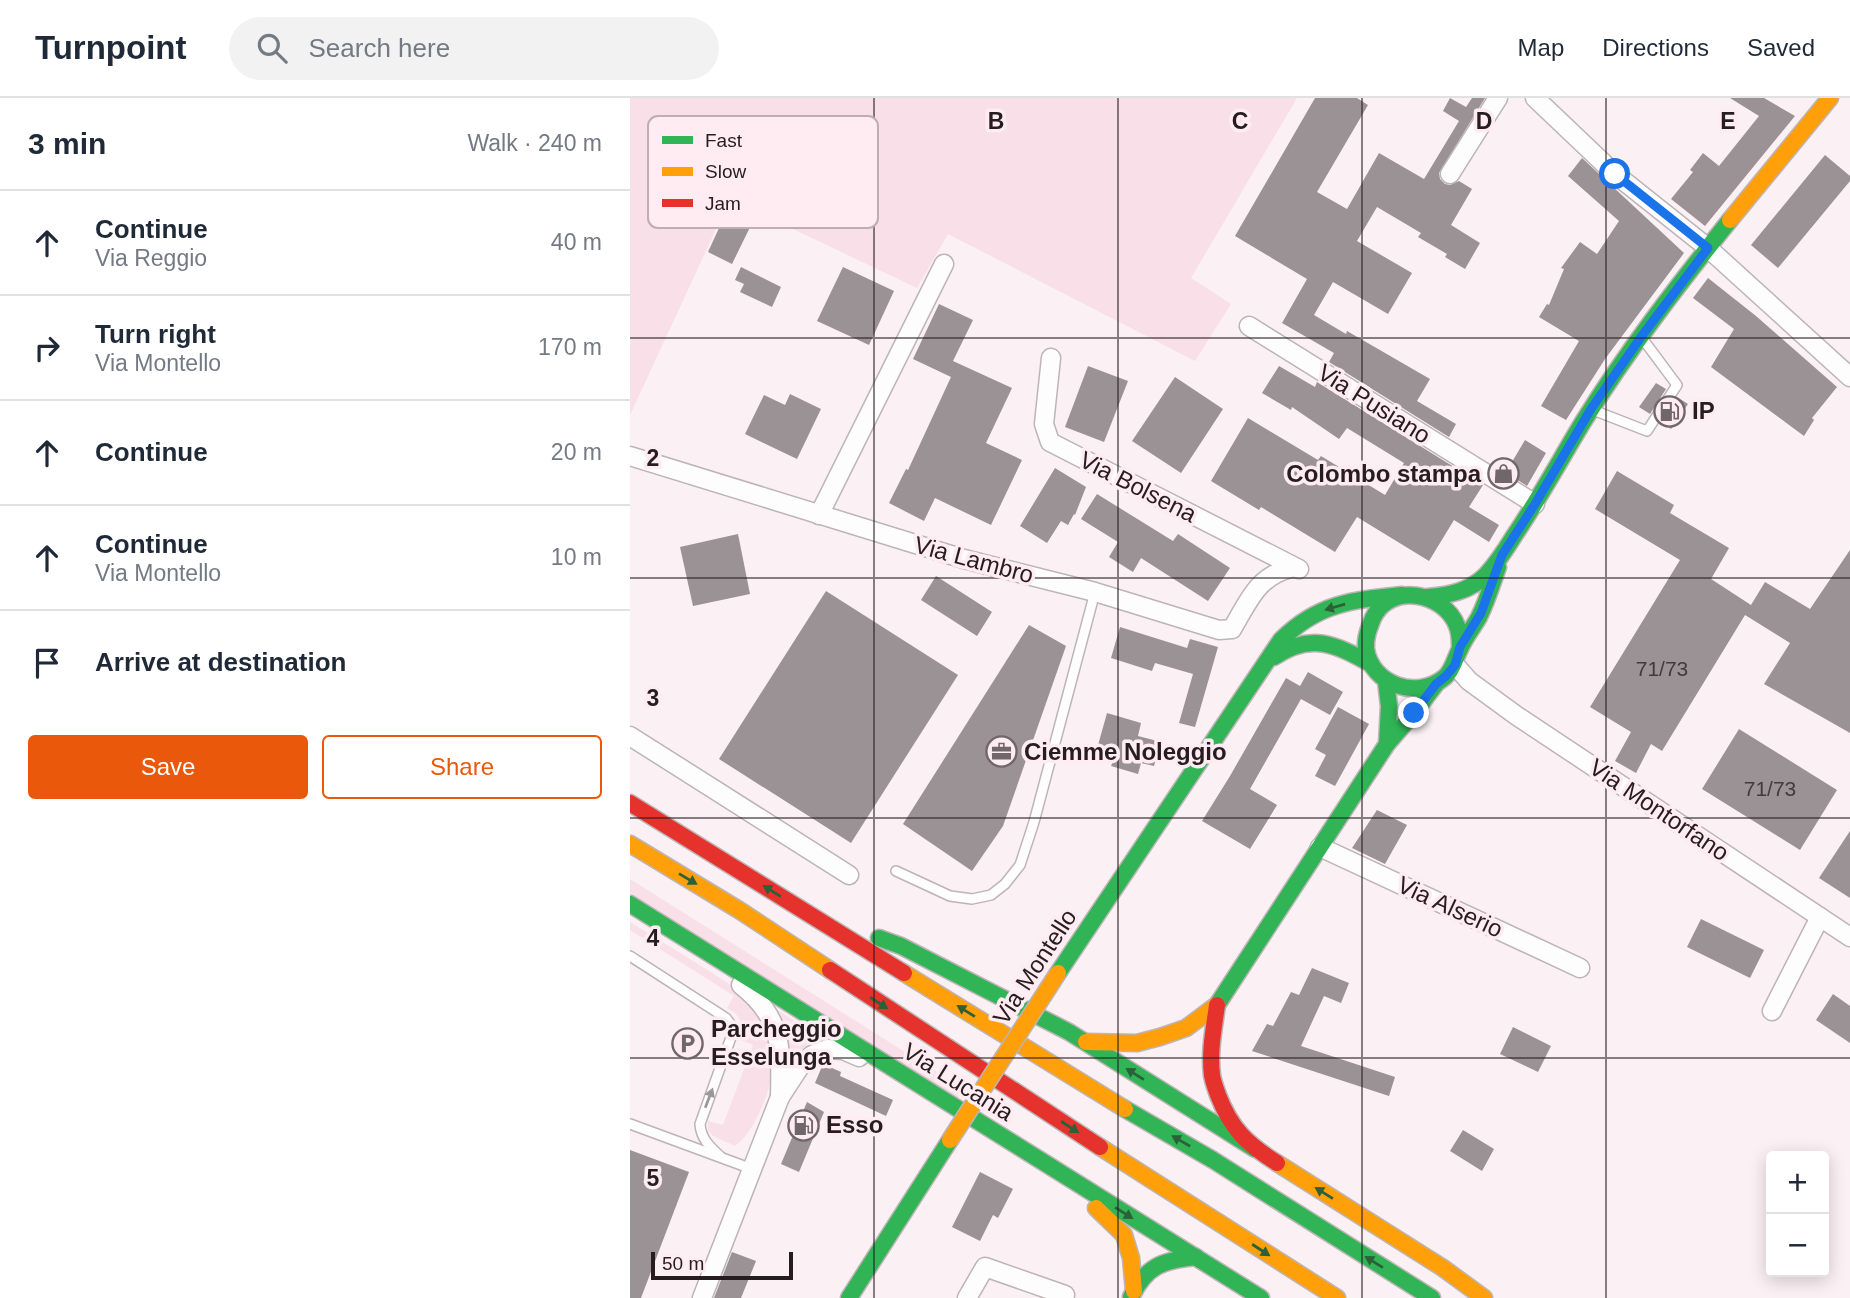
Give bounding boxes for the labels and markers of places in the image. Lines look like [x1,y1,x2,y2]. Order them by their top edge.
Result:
fuel station icon: IP [1652,394,1686,428]
place label: IP [1692,397,1715,424]
shop icon: Colombo stampa [1487,457,1521,491]
place label: Colombo stampa [1286,460,1482,487]
office icon: Ciemme Noleggio [984,735,1018,769]
place label: Ciemme Noleggio [1024,738,1227,765]
place label: Parcheggio Esselunga [711,1015,842,1070]
parking icon: Parcheggio Esselunga [671,1026,705,1060]
fuel station icon: Esso [786,1108,820,1142]
place label: Esso [826,1111,883,1138]

